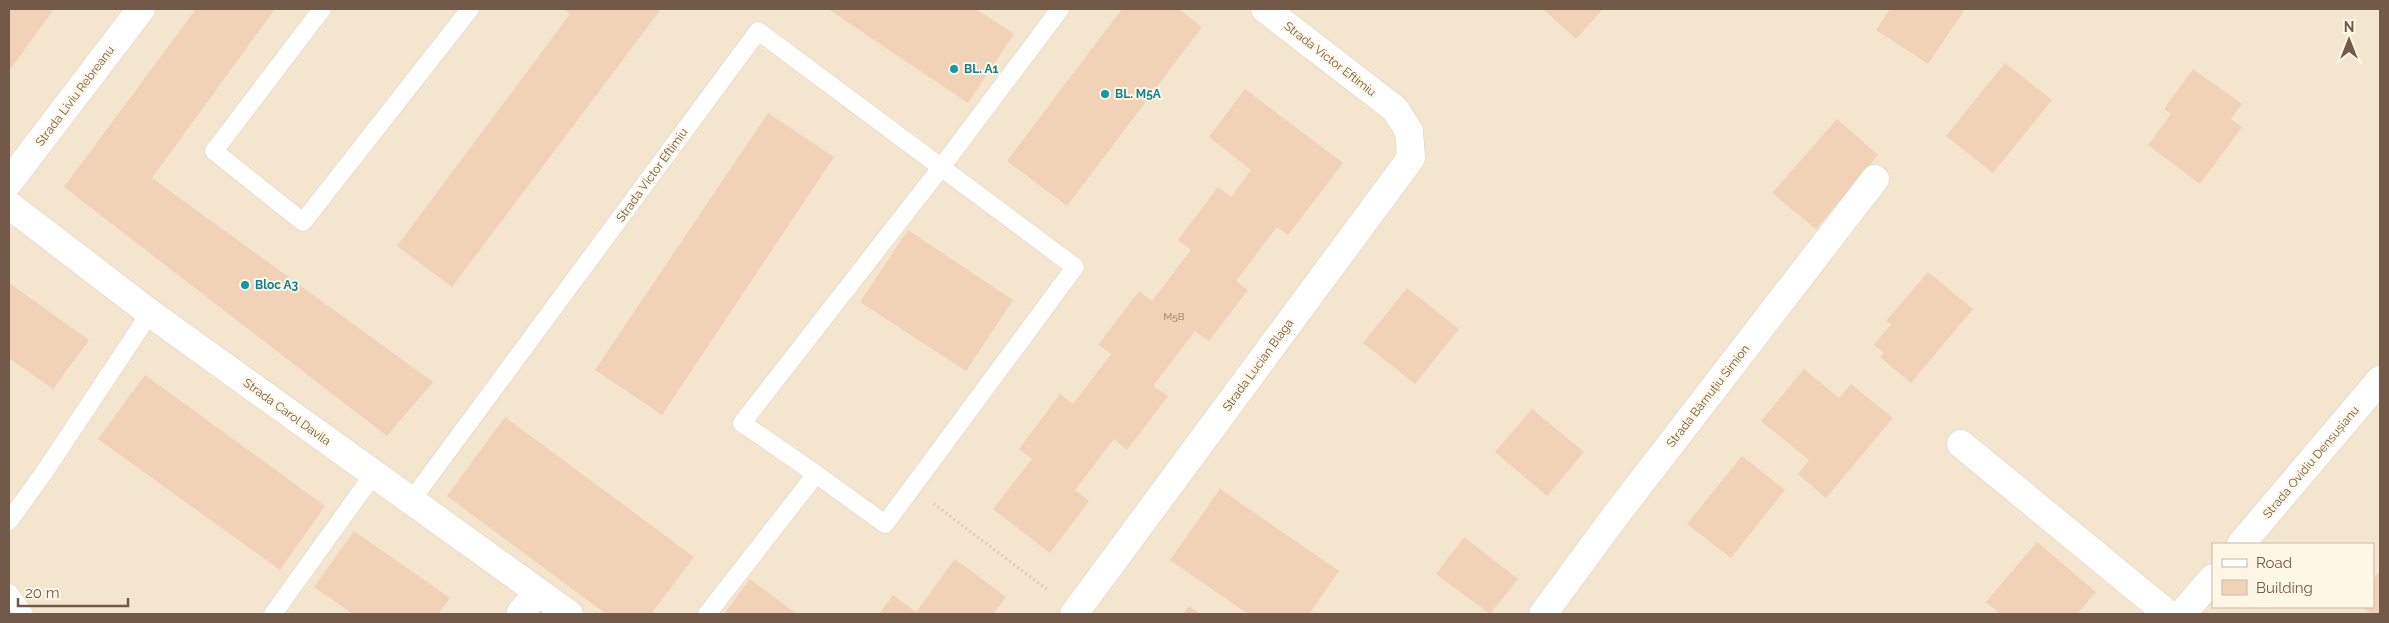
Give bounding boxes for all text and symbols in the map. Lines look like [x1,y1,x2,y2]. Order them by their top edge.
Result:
north arrow [2324,15,2374,65]
street label: Strada Victor Eftimiu [1281,19,1379,99]
text: N [2344,19,2354,35]
street label: Strada Liviu Rebreanu [33,43,117,149]
place label: BL. A1 [964,62,998,76]
marker: BL. A1 [948,63,960,75]
place label: BL. M5A [1115,87,1162,101]
marker: BL. M5A [1099,88,1111,100]
street label: Strada Victor Eftimiu [613,125,691,225]
place label: Bloc A3 [255,278,299,292]
marker: Bloc A3 [239,279,251,291]
house number: M5B [1164,311,1185,322]
street label: Strada Lucian Blaga [1220,316,1296,414]
street label: Strada Bărnuțiu Simion [1664,342,1752,450]
street label: Strada Carol Davila [241,376,333,448]
street label: Strada Ovidiu Densușianu [2260,403,2362,521]
legend [2212,543,2374,608]
text: Road [2256,554,2292,572]
scale bar [18,576,128,608]
text: Building [2256,579,2313,597]
text: 20 m [25,584,60,602]

